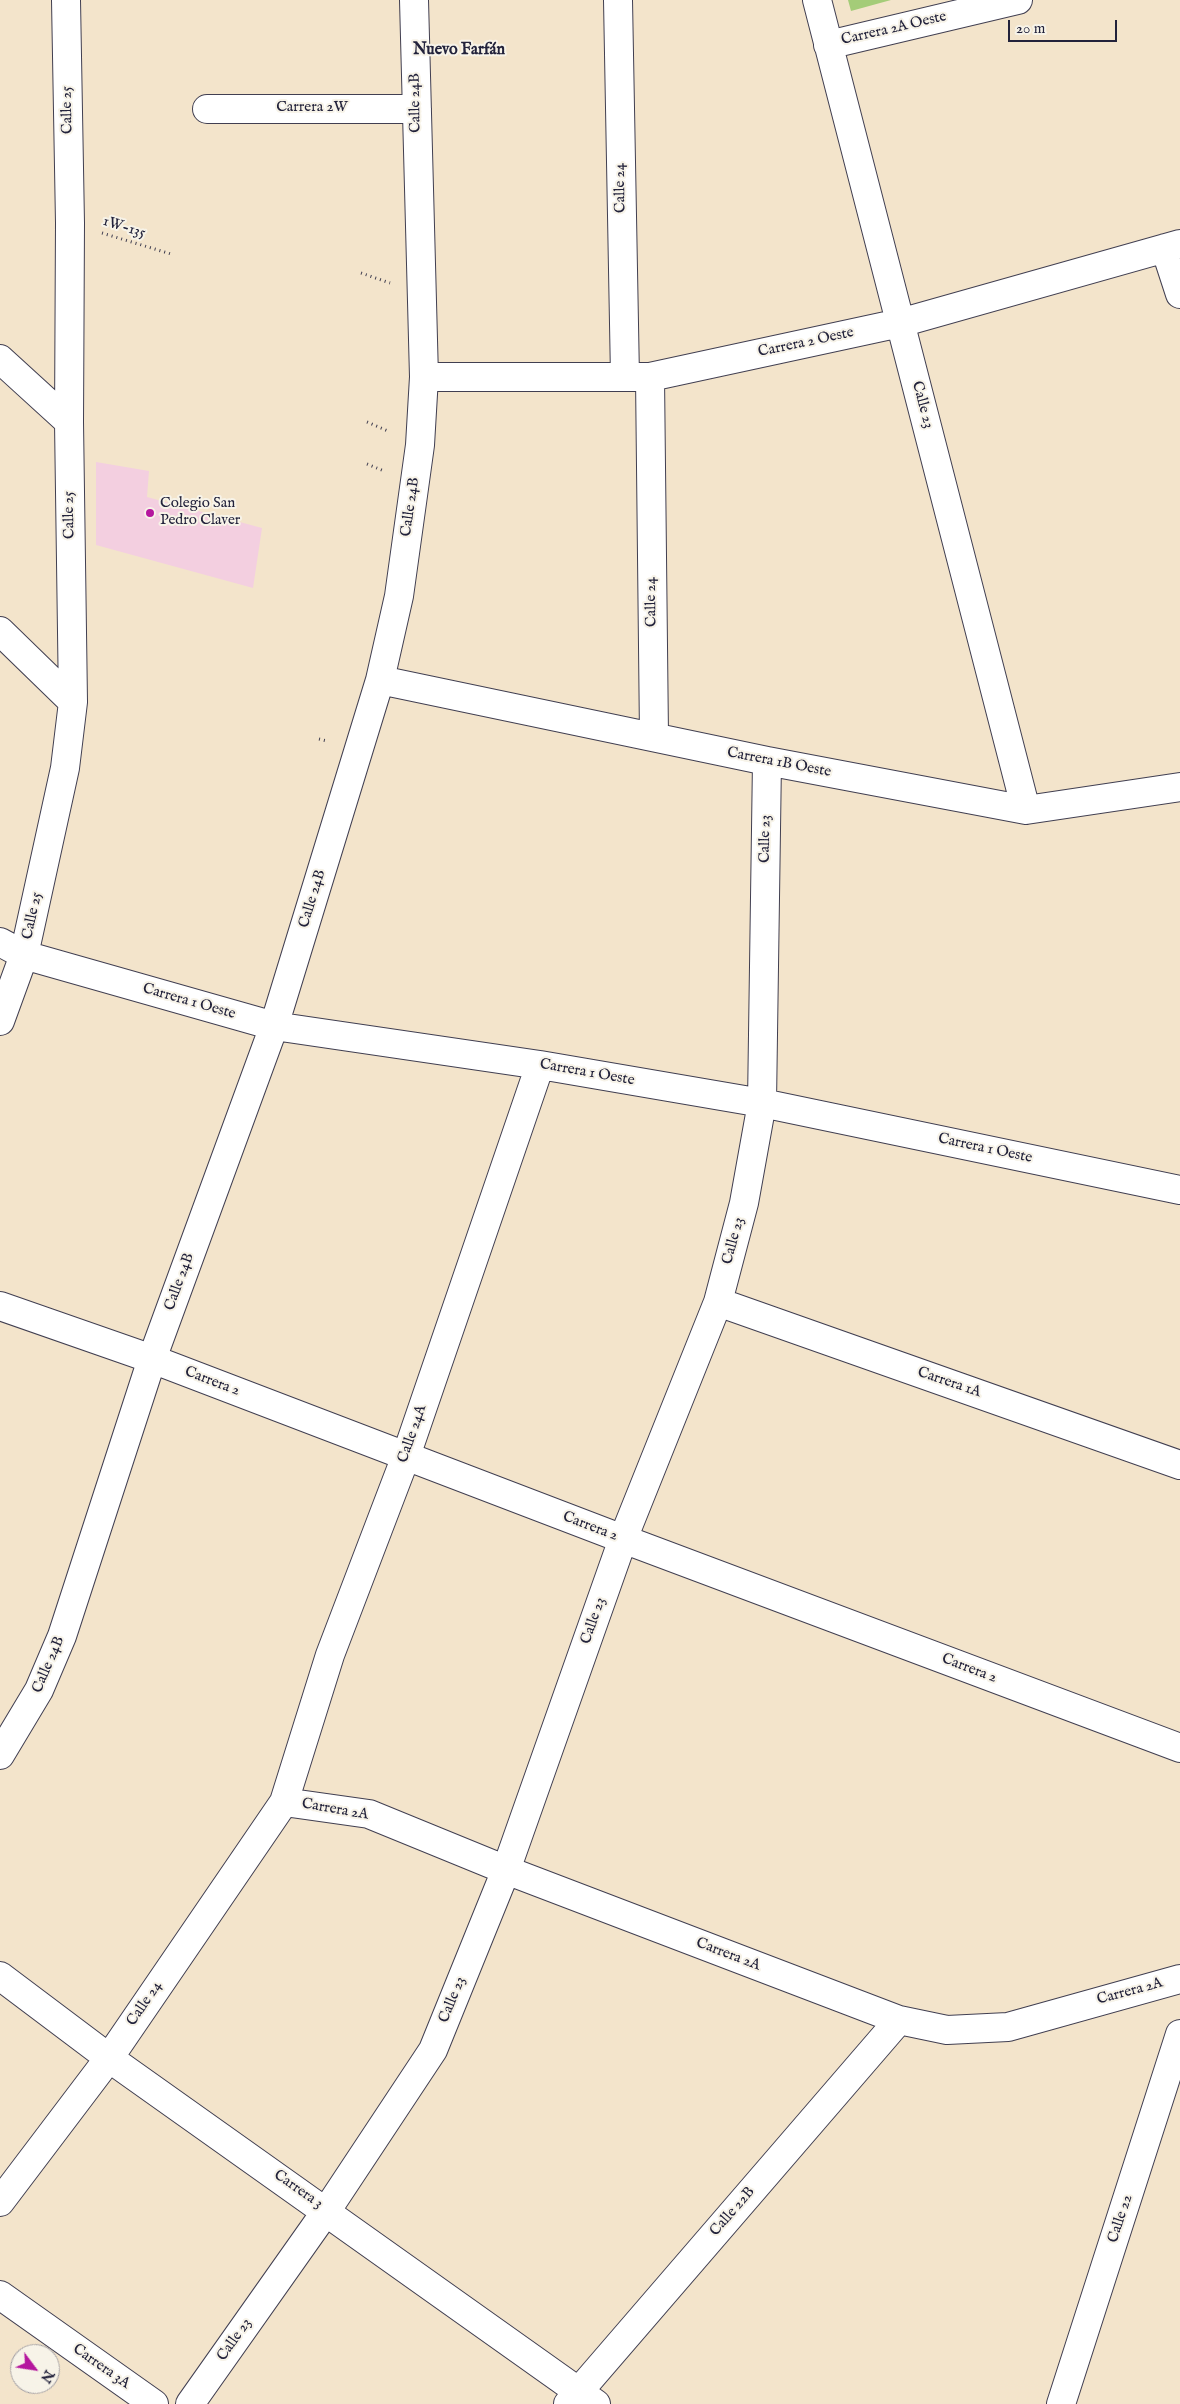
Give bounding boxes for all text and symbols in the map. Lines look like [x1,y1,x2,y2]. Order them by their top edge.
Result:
street label: Carrera 2A Oeste [840,8,948,50]
scale bar [1010,10,1119,42]
text: 20 m [1016,19,1045,38]
district label: Nuevo Farfán [413,41,505,61]
street label: Calle 24B [406,73,426,133]
street label: Calle 25 [59,86,77,134]
street label: Carrera 2W [276,99,348,117]
street label: Calle 24 [612,163,630,213]
street label: 1W-135 [101,213,147,243]
street label: Carrera 2 Oeste [757,324,855,362]
street label: Calle 23 [907,379,937,431]
street label: Calle 24B [398,476,424,538]
street label: Calle 25 [61,491,79,539]
place label: Colegio San Pedro Claver [160,495,240,530]
marker: Colegio San Pedro Claver [144,507,156,519]
street label: Calle 24 [643,577,661,627]
street label: Carrera 1B Oeste [725,744,833,782]
street label: Calle 23 [757,815,775,863]
street label: Calle 24B [296,868,330,930]
street label: Calle 25 [19,891,47,941]
street label: Carrera 1 Oeste [140,980,238,1024]
street label: Carrera 1 Oeste [538,1056,636,1090]
street label: Carrera 1 Oeste [936,1130,1034,1168]
street label: Calle 23 [719,1215,749,1267]
street label: Calle 24B [161,1251,199,1313]
street label: Carrera 2 [182,1363,242,1401]
street label: Carrera 1A [915,1364,983,1402]
street label: Calle 24A [395,1403,431,1465]
street label: Carrera 2 [560,1508,620,1546]
street label: Calle 23 [578,1595,610,1647]
street label: Calle 24B [29,1634,69,1696]
street label: Carrera 2 [939,1650,999,1688]
street label: Carrera 2A [300,1795,370,1825]
street label: Carrera 2A [693,1934,763,1976]
street label: Calle 23 [436,1974,470,2026]
street label: Carrera 2A [1095,1975,1165,2009]
street label: Calle 24 [124,1978,166,2030]
street label: Carrera 3 [270,2167,326,2213]
street label: Calle 22B [707,2184,759,2240]
street label: Calle 22 [1105,2193,1137,2245]
street label: Calle 23 [214,2315,256,2365]
street label: Carrera 3A [69,2341,133,2393]
north arrow [10,2344,60,2394]
text: N [36,2366,58,2386]

